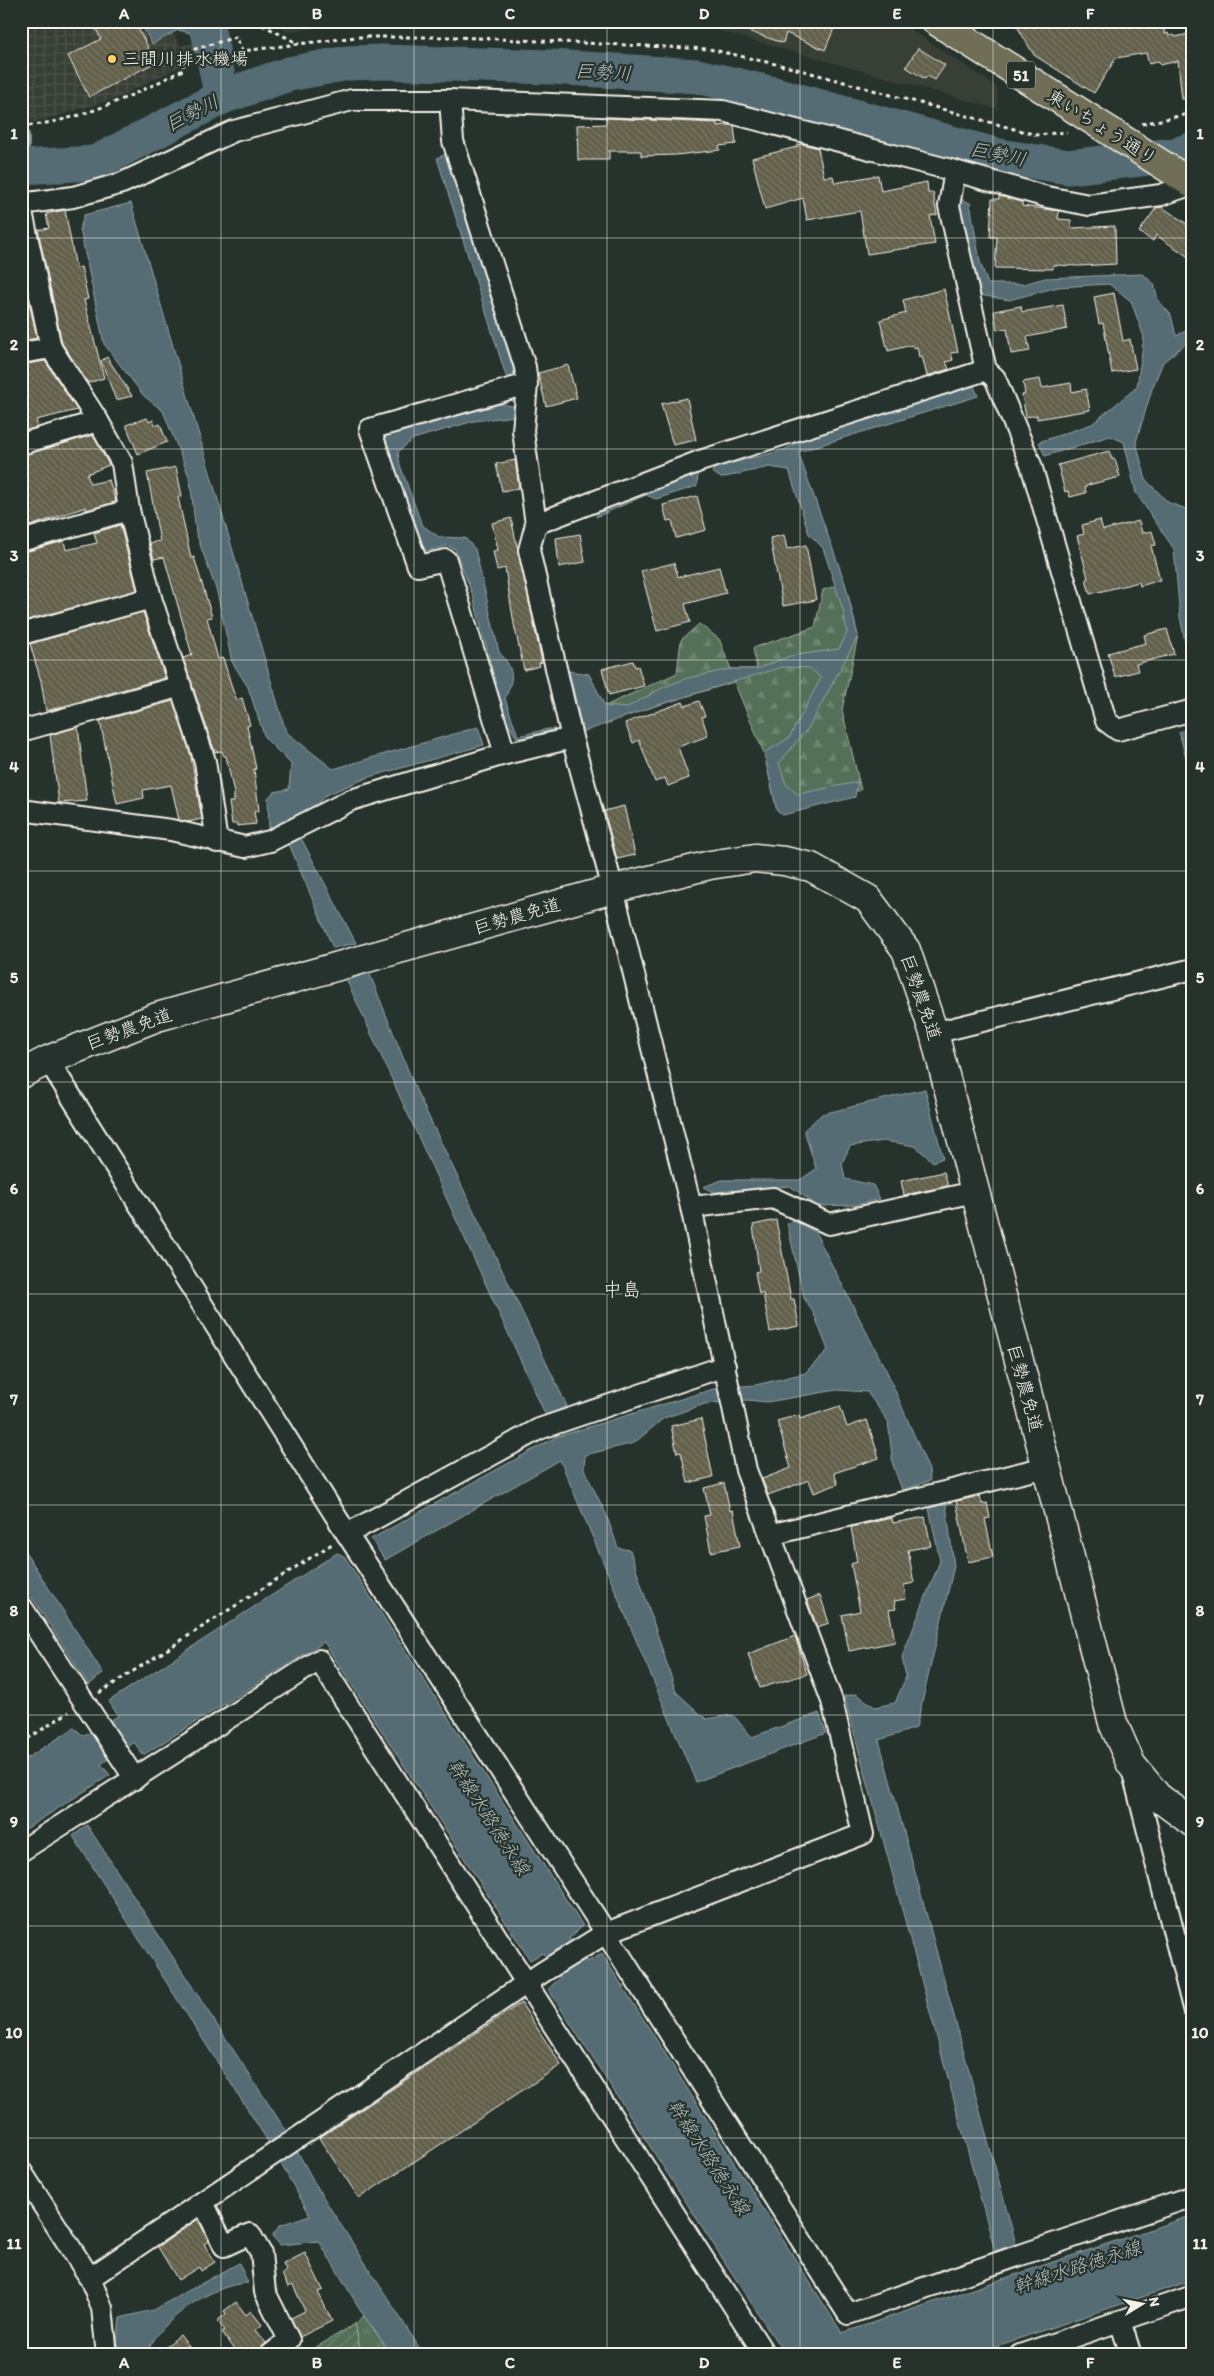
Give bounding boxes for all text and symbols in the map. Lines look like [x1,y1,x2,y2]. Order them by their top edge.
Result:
text: A [118,4,130,23]
text: B [312,4,323,23]
text: C [505,4,516,23]
text: D [699,4,710,23]
text: E [893,4,902,23]
text: F [1086,4,1095,23]
place label: 三間川排水機場 [122,48,248,70]
marker: 三間川排水機場 [106,53,118,65]
water label: 巨勢川 [574,59,632,85]
road number: 51 [1007,62,1035,88]
street label: 東いちょう通り [1043,84,1161,170]
water label: 巨勢川 [161,90,223,136]
text: 1 [10,124,18,143]
text: 1 [1196,124,1204,143]
water label: 巨勢川 [968,137,1028,171]
text: 2 [10,335,19,354]
text: 2 [1196,335,1205,354]
text: 3 [10,546,19,565]
text: 3 [1196,546,1205,565]
text: 4 [9,757,19,776]
text: 4 [1195,757,1205,776]
street label: 巨勢農免道 [471,893,563,939]
street label: 巨勢農免道 [896,951,946,1043]
text: 5 [10,968,19,987]
text: 5 [1196,968,1205,987]
street label: 巨勢農免道 [83,1003,175,1055]
text: 6 [10,1179,19,1198]
text: 6 [1196,1179,1205,1198]
district label: 中島 [603,1278,641,1301]
street label: 巨勢農免道 [1003,1342,1047,1434]
text: 7 [9,1390,18,1409]
text: 7 [1195,1390,1204,1409]
text: 8 [10,1601,19,1620]
text: 8 [1196,1601,1205,1620]
water label: 幹線水路徳永線 [443,1755,535,1880]
text: 9 [10,1812,18,1831]
text: 9 [1196,1812,1204,1831]
text: 10 [5,2023,23,2042]
text: 10 [1191,2023,1209,2042]
water label: 幹線水路徳永線 [663,2095,755,2220]
text: 11 [7,2234,22,2253]
text: 11 [1193,2234,1208,2253]
water label: 幹線水路徳永線 [1010,2235,1145,2298]
north arrow [1116,2278,1166,2328]
text: N [1145,2296,1164,2308]
text: A [118,2353,130,2372]
text: B [312,2353,323,2372]
text: C [505,2353,516,2372]
text: D [699,2353,710,2372]
text: E [893,2353,902,2372]
text: F [1086,2353,1095,2372]

